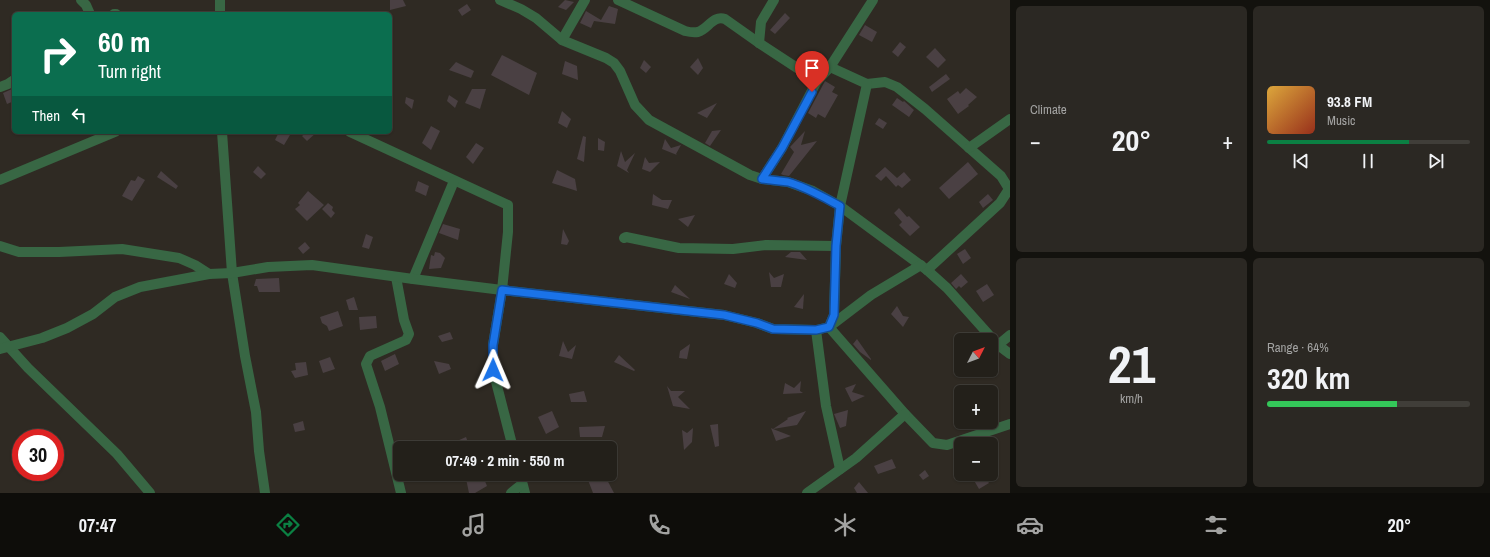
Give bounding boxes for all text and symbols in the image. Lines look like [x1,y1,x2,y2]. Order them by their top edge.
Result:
text: 60 m [98,23,150,61]
icon: right [32,28,84,80]
pin [795,51,829,92]
icon: arrive [801,57,823,79]
text: Turn right [98,59,161,84]
text: 93.8 FM [1327,91,1372,112]
text: Climate [1030,101,1067,118]
icon: left [68,104,90,126]
text: Then [32,105,60,126]
text: Music [1327,112,1355,129]
text: 20° [1112,120,1151,160]
text: − [1030,126,1041,156]
text: + [1222,126,1233,156]
icon: previous [1290,150,1312,172]
icon: pause [1357,150,1379,172]
icon: next [1425,150,1447,172]
text: 21 [1108,329,1155,399]
north arrow [954,333,998,377]
map controls [954,333,998,481]
text: Range · 64% [1267,339,1329,356]
position arrow [472,349,514,391]
text: 320 km [1267,358,1350,398]
button: + [954,385,998,429]
text: km/h [1120,390,1143,407]
speed limit sign: 30 [12,429,64,481]
button: − [954,437,998,481]
text: 07:49 · 2 min · 550 m [446,450,564,471]
icon: directions [274,511,302,539]
icon: music [460,511,488,539]
icon: phone [645,511,673,539]
icon: climate [831,511,859,539]
icon: car [1016,511,1044,539]
icon: filters [1202,511,1230,539]
text: 07:47 [79,513,117,538]
text: 20° [1388,513,1411,538]

